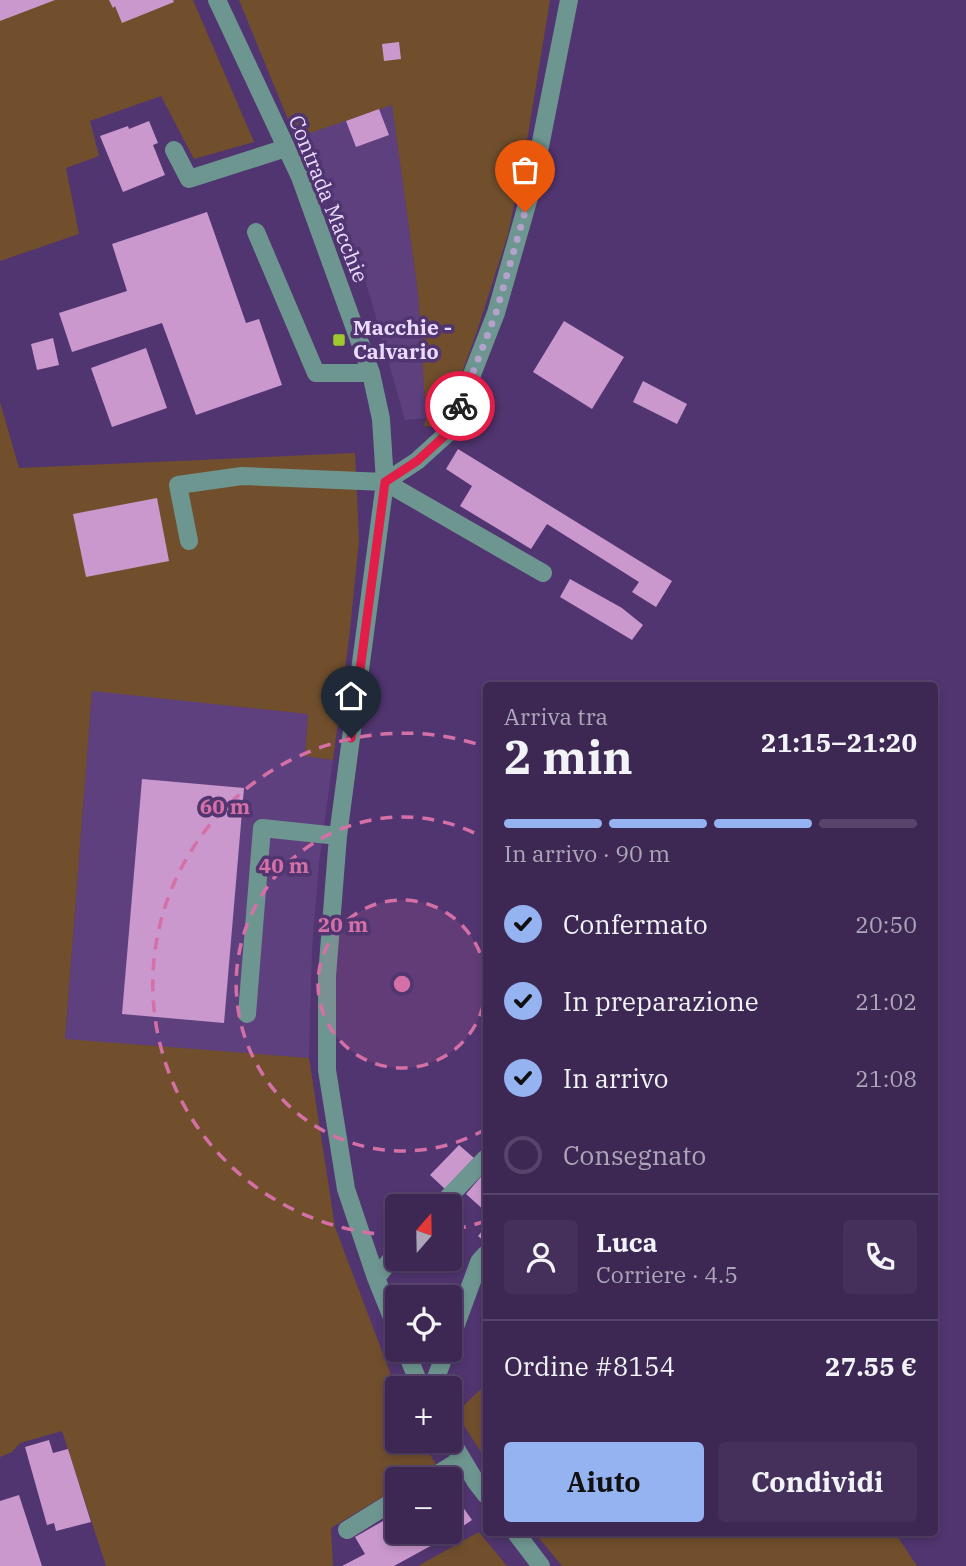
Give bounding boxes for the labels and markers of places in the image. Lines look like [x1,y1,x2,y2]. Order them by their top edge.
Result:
pin [495,140,555,212]
place label: Macchie - Calvario [353,313,452,365]
marker: Macchie - Calvario [331,332,347,348]
pin [321,666,381,738]
centre of rings [390,972,414,996]

